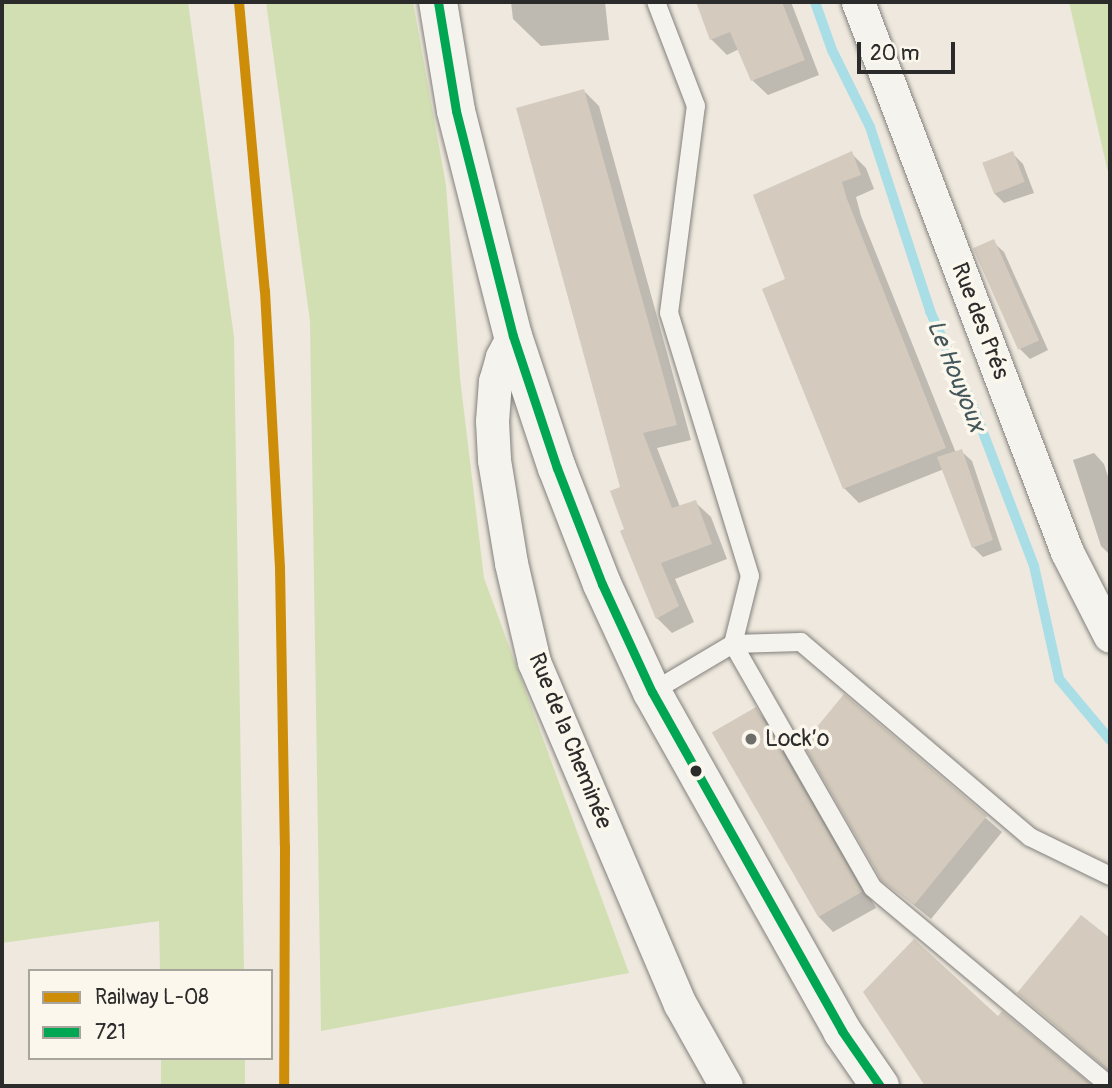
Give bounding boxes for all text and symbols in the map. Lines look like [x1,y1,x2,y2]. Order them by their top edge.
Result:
scale bar [860,28,958,72]
text: 20 m [870,40,919,67]
street label: Rue des Prés [945,259,1015,383]
water label: Le Houyoux [921,316,991,436]
street label: Rue de la Cheminée [522,649,618,833]
place label: Lock’o [765,725,829,753]
marker: Lock’o [743,731,759,747]
unlabelled marker [689,764,703,778]
legend [28,969,273,1060]
text: Railway L-08 [95,984,209,1011]
text: 721 [95,1019,126,1046]

